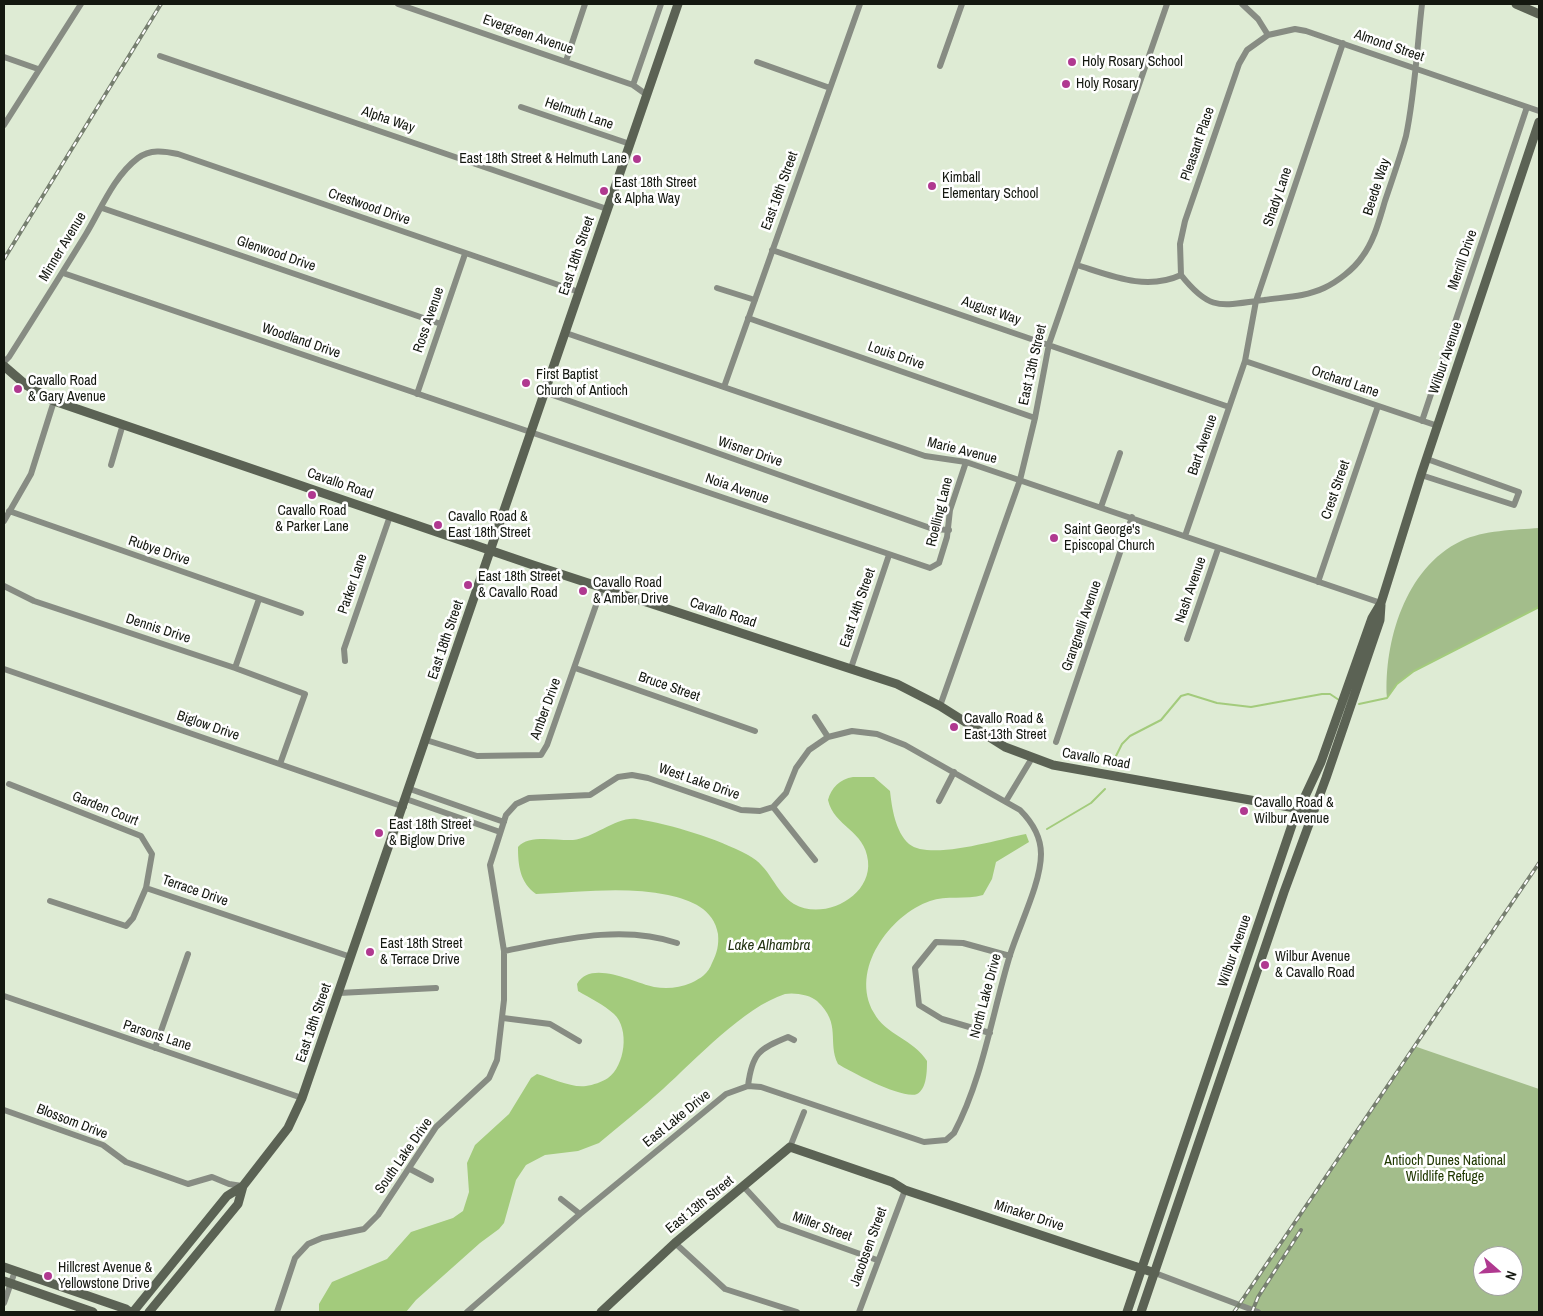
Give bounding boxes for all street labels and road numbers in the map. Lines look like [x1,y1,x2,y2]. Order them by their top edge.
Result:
street label: Evergreen Avenue [480,12,576,58]
street label: Almond Street [1352,26,1426,66]
street label: Helmuth Lane [542,94,616,134]
street label: Alpha Way [359,103,417,137]
street label: Pleasant Place [1178,105,1218,183]
street label: East 16th Street [758,149,802,233]
street label: Beede Way [1360,156,1394,218]
street label: Shady Lane [1260,165,1296,229]
street label: Crestwood Drive [326,185,412,229]
street label: Minner Avenue [36,209,90,285]
street label: East 18th Street [556,214,598,298]
street label: Merrill Drive [1445,228,1481,292]
street label: Glenwood Drive [234,233,318,275]
street label: Ross Avenue [410,285,448,355]
street label: August Way [959,293,1023,329]
street label: Woodland Drive [259,320,343,362]
street label: Wilbur Avenue [1426,320,1466,396]
street label: East 13th Street [1016,323,1050,407]
street label: Louis Drive [866,339,926,373]
street label: Orchard Lane [1309,363,1381,401]
street label: Bart Avenue [1185,412,1221,478]
street label: Wisner Drive [716,433,784,471]
street label: Marie Avenue [925,434,999,468]
street label: Crest Street [1318,458,1354,522]
street label: Cavallo Road [305,465,375,503]
street label: Noia Avenue [703,470,771,508]
street label: Roelling Lane [923,476,957,548]
street label: Rubye Drive [126,533,192,569]
street label: Parker Lane [335,552,371,616]
street label: Nash Avenue [1172,555,1210,625]
street label: East 14th Street [837,566,879,650]
street label: Grangnelli Avenue [1059,578,1105,674]
street label: Cavallo Road [688,594,758,632]
street label: East 18th Street [425,598,467,682]
street label: Dennis Drive [124,611,192,647]
street label: Bruce Street [636,669,702,705]
street label: Amber Drive [527,676,565,742]
street label: Biglow Drive [175,707,241,745]
street label: Cavallo Road [1061,745,1131,773]
street label: West Lake Drive [656,760,742,804]
street label: Garden Court [70,788,140,830]
street label: Terrace Drive [160,872,230,910]
street label: Wilbur Avenue [1215,913,1255,989]
street label: North Lake Drive [967,952,1005,1040]
street label: East 18th Street [293,981,335,1065]
street label: Parsons Lane [121,1017,193,1055]
street label: East Lake Drive [640,1087,714,1151]
street label: Blossom Drive [34,1101,110,1143]
street label: South Lake Drive [372,1115,436,1197]
street label: East 13th Street [663,1173,737,1237]
street label: Minaker Drive [992,1197,1066,1235]
street label: Jacobsen Street [847,1205,891,1289]
street label: Miller Street [790,1209,854,1245]

